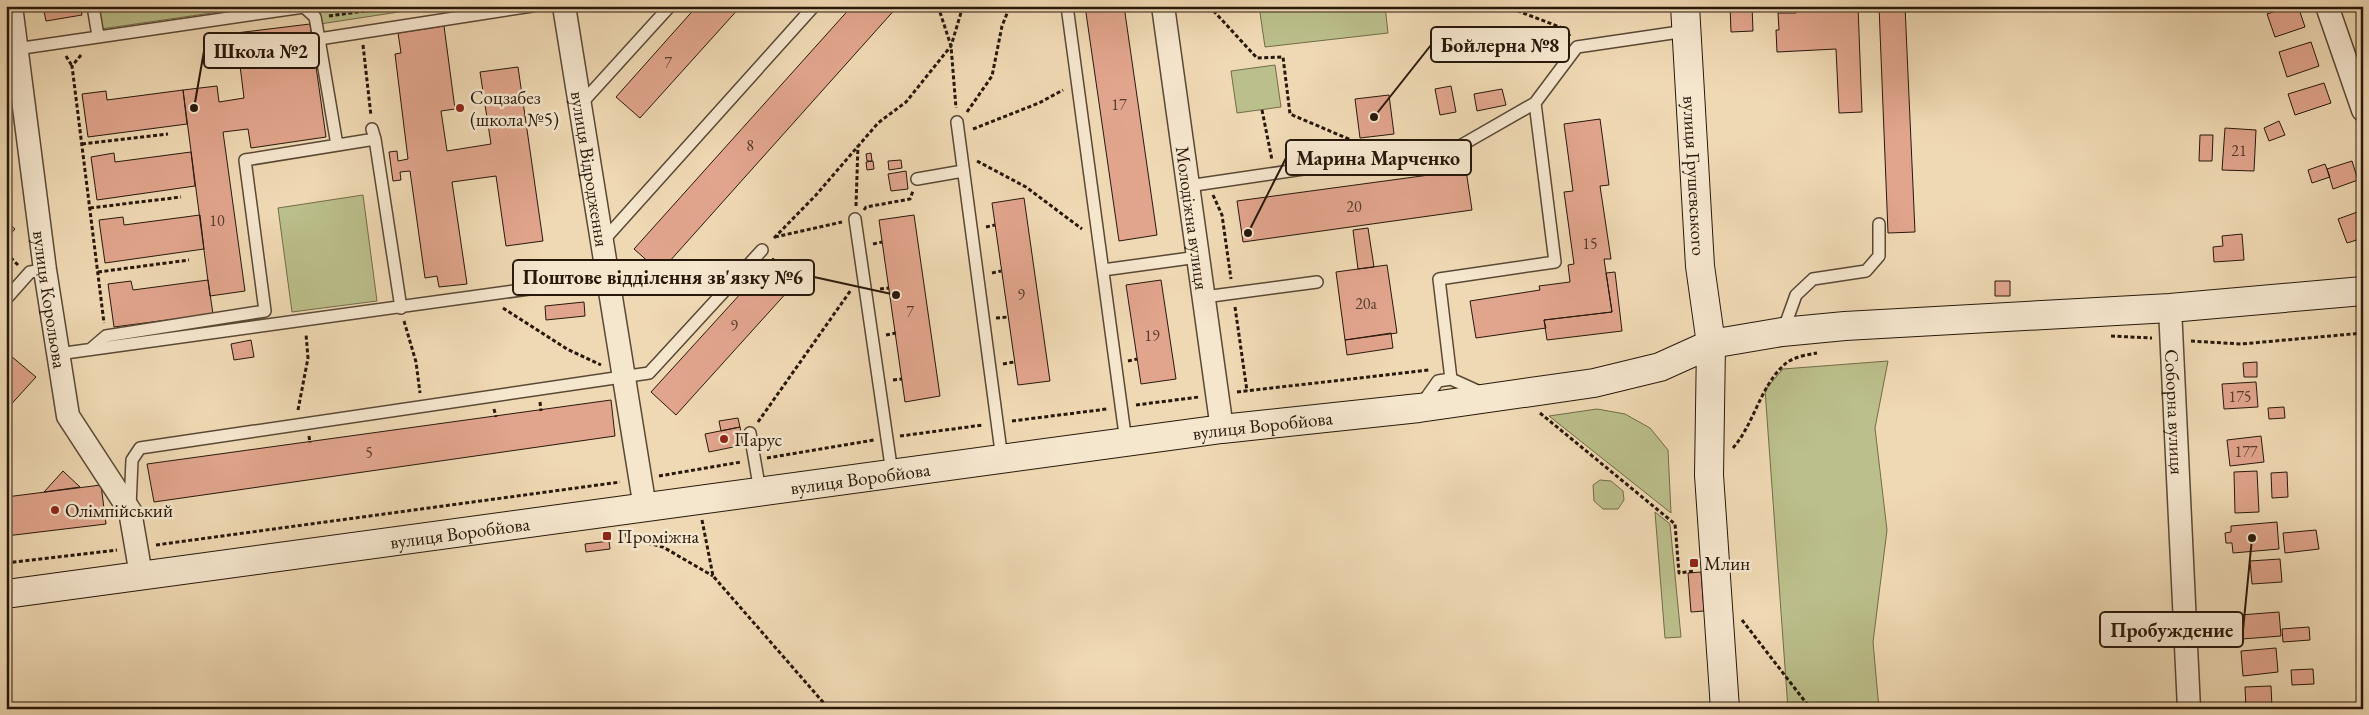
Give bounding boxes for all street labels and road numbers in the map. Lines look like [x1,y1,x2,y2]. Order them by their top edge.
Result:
street label: вулиця Відродження [565,89,615,249]
street label: вулиця Грушевського [1678,95,1712,256]
street label: Молодіжна вулиця [1170,145,1215,292]
street label: вулиця Корольова [28,229,73,371]
street label: Соборна вулиця [2159,349,2190,476]
street label: вулиця Воробйова [1191,405,1334,445]
street label: вулиця Воробйова [789,456,932,500]
street label: вулиця Воробйова [388,511,532,554]

